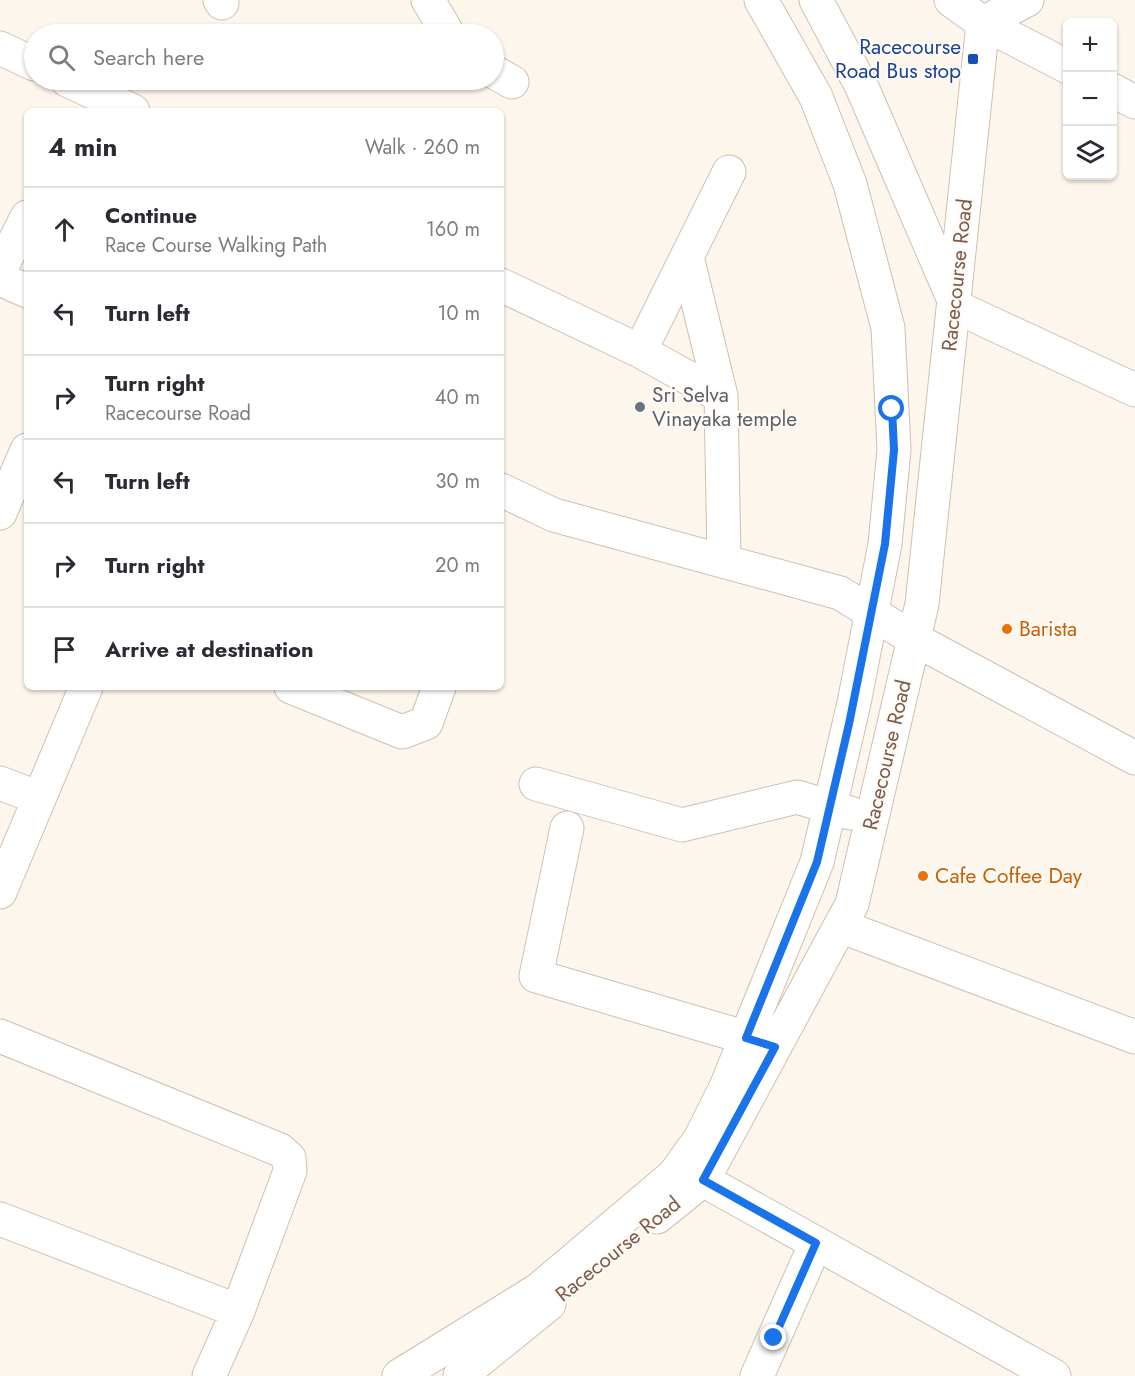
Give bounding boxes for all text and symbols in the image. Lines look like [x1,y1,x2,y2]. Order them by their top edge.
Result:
map controls [1063,18,1117,180]
button: + [1063,18,1117,72]
search box [24,24,504,90]
place label: Racecourse Road Bus stop [835,32,961,86]
icon: search [45,41,78,74]
text: Search here [93,41,204,73]
marker: Racecourse Road Bus stop [966,52,980,66]
button: − [1063,72,1117,126]
button: layers [1063,126,1117,180]
text: 4 min [48,128,117,166]
text: Walk · 260 m [365,133,480,162]
street label: Racecourse Road [934,197,980,353]
text: Continue [105,199,197,231]
icon: ahead [48,213,81,246]
text: 160 m [426,215,480,244]
text: Race Course Walking Path [105,231,327,260]
icon: left [48,297,81,330]
text: Turn left [105,297,190,329]
text: 10 m [437,299,480,328]
text: Turn right [105,367,205,399]
place label: Sri Selva Vinayaka temple [652,380,797,434]
icon: right [48,381,81,414]
text: 40 m [435,383,480,412]
route start [878,395,904,421]
text: Racecourse Road [105,399,251,428]
marker: Sri Selva Vinayaka temple [633,400,647,414]
icon: left [48,465,81,498]
text: Turn left [105,465,190,497]
text: 30 m [435,467,480,496]
icon: right [48,549,81,582]
text: Turn right [105,549,205,581]
text: 20 m [435,551,480,580]
place label: Barista [1019,614,1077,644]
marker: Barista [1000,622,1014,636]
icon: arrive [48,633,81,666]
text: Arrive at destination [105,633,314,665]
street label: Racecourse Road [855,677,919,833]
place label: Cafe Coffee Day [935,861,1083,891]
marker: Cafe Coffee Day [916,869,930,883]
street label: Racecourse Road [549,1189,687,1309]
route end [760,1324,786,1350]

